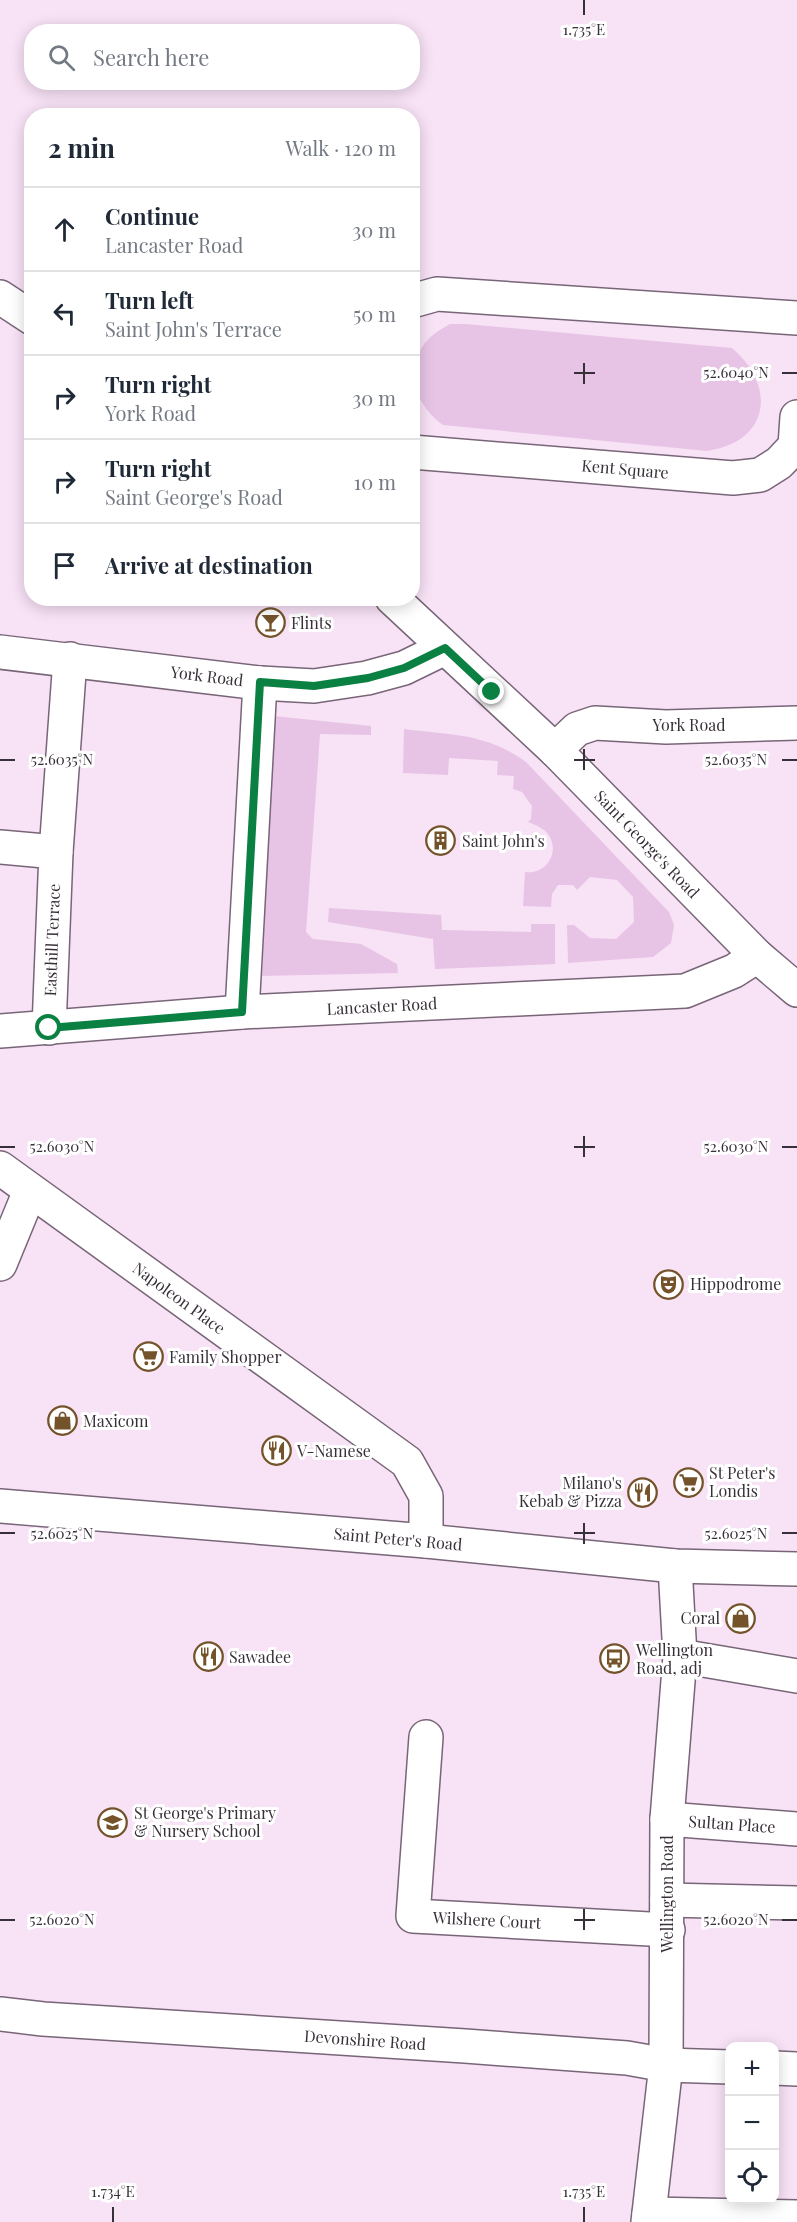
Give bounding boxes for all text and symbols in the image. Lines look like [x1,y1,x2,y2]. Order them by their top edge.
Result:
text: 1.735°E [563,19,605,39]
search box [24,24,420,90]
icon: search [45,41,78,74]
text: Search here [93,42,209,72]
text: 2 min [48,130,115,165]
text: Walk · 120 m [286,134,396,161]
text: Continue [105,201,199,231]
icon: ahead [48,213,81,246]
text: 30 m [352,216,396,243]
text: Lancaster Road [105,231,243,258]
text: Turn left [105,285,194,315]
icon: left [48,297,81,330]
text: 50 m [353,300,396,327]
text: Saint John's Terrace [105,315,282,342]
text: 52.6040°N [703,362,769,382]
text: Turn right [105,369,211,399]
icon: right [48,381,81,414]
text: 30 m [352,384,396,411]
text: York Road [105,399,196,426]
text: Turn right [105,453,211,483]
street label: Kent Square [581,454,669,483]
icon: right [48,465,81,498]
text: 10 m [354,468,396,495]
text: Saint George's Road [105,483,283,510]
icon: arrive [48,549,81,582]
text: Arrive at destination [105,550,313,580]
bar icon: Flints [254,607,286,639]
place label: Flints [291,612,332,633]
street label: York Road [169,661,245,690]
route end [478,678,504,704]
street label: York Road [652,714,725,735]
text: 52.6035°N [31,749,94,769]
text: 52.6035°N [705,749,768,769]
street label: Saint George's Road [590,785,704,902]
building icon: Saint John's [425,825,457,857]
place label: Saint John's [462,830,545,851]
street label: Easthill Terrace [39,883,64,997]
street label: Lancaster Road [326,992,438,1019]
route start [35,1014,61,1040]
text: 52.6030°N [30,1136,95,1156]
text: 52.6030°N [704,1136,769,1156]
street label: Napoleon Place [129,1257,230,1338]
theatre icon: Hippodrome [653,1268,685,1300]
place label: Hippodrome [690,1273,781,1294]
supermarket icon: Family Shopper [132,1341,164,1373]
place label: Family Shopper [169,1346,282,1367]
shop icon: Maxicom [46,1405,78,1437]
place label: Maxicom [83,1410,149,1431]
restaurant icon: V-Namese [260,1435,292,1467]
place label: V-Namese [296,1440,371,1461]
place label: St Peter's Londis [709,1462,775,1501]
supermarket icon: St Peter's Londis [672,1466,704,1498]
place label: Milano's Kebab & Pizza [519,1472,622,1511]
restaurant icon: Milano's Kebab & Pizza [627,1476,659,1508]
street label: Saint Peter's Road [333,1522,463,1555]
text: 52.6025°N [31,1523,94,1543]
text: 52.6025°N [705,1523,768,1543]
shop icon: Coral [725,1602,757,1634]
place label: Coral [681,1607,720,1628]
place label: Wellington Road, adj [635,1639,714,1678]
restaurant icon: Sawadee [192,1641,224,1673]
bus stop icon: Wellington Road, adj [599,1643,631,1675]
place label: Sawadee [229,1646,291,1667]
place label: St George's Primary & Nursery School [134,1802,276,1841]
school or university icon: St George's Primary & Nursery School [97,1806,129,1838]
street label: Sultan Place [688,1810,776,1837]
street label: Wellington Road [656,1835,677,1954]
street label: Wilshere Court [431,1906,542,1933]
text: 52.6020°N [29,1909,95,1929]
text: 52.6020°N [703,1909,769,1929]
street label: Devonshire Road [303,2025,427,2054]
map controls [725,2042,779,2204]
button: + [725,2042,779,2096]
button: − [725,2096,779,2150]
button: locate [725,2150,779,2204]
text: 1.734°E [91,2181,135,2201]
text: 1.735°E [563,2181,605,2201]

